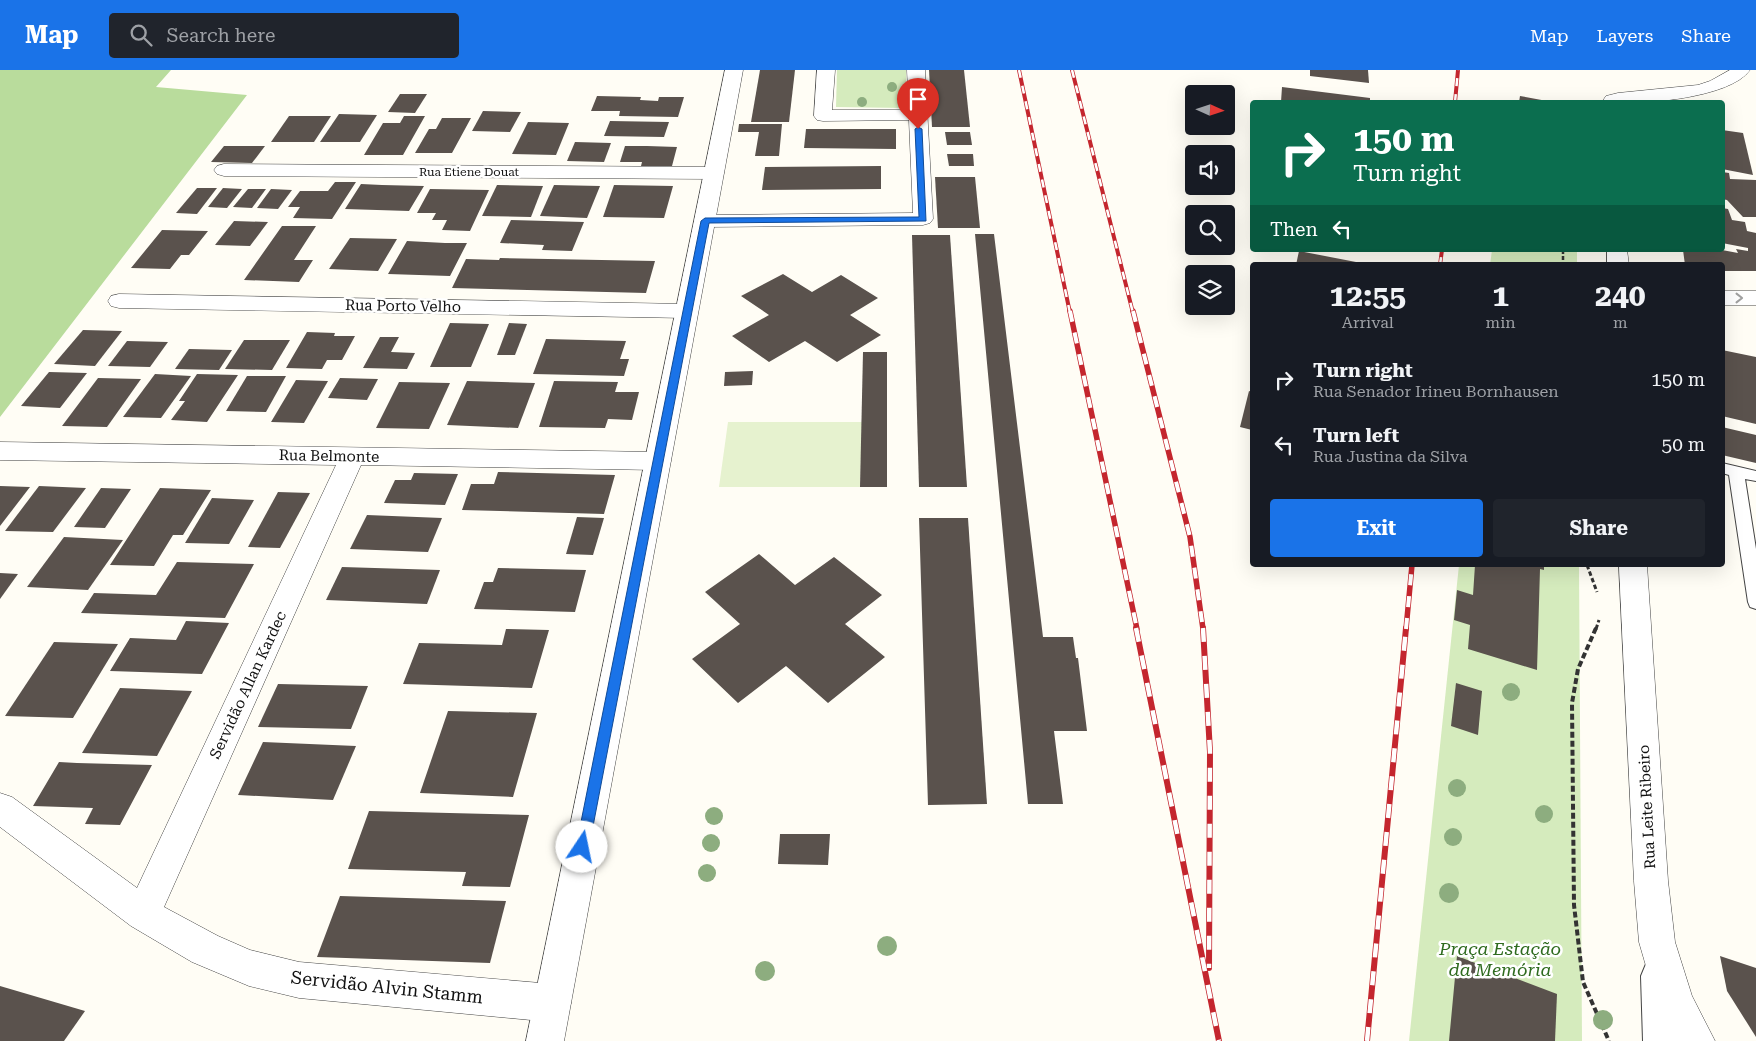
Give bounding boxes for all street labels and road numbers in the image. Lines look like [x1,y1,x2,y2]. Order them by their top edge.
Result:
street label: Rua Etiene Douat [419,165,520,179]
street label: Rua Porto Velho [345,296,461,316]
street label: Rua Belmonte [279,446,379,466]
street label: Servidão Allan Kardec [206,608,290,762]
street label: Rua Leite Ribeiro [1635,744,1659,870]
street label: Servidão Alvin Stamm [290,966,484,1008]

